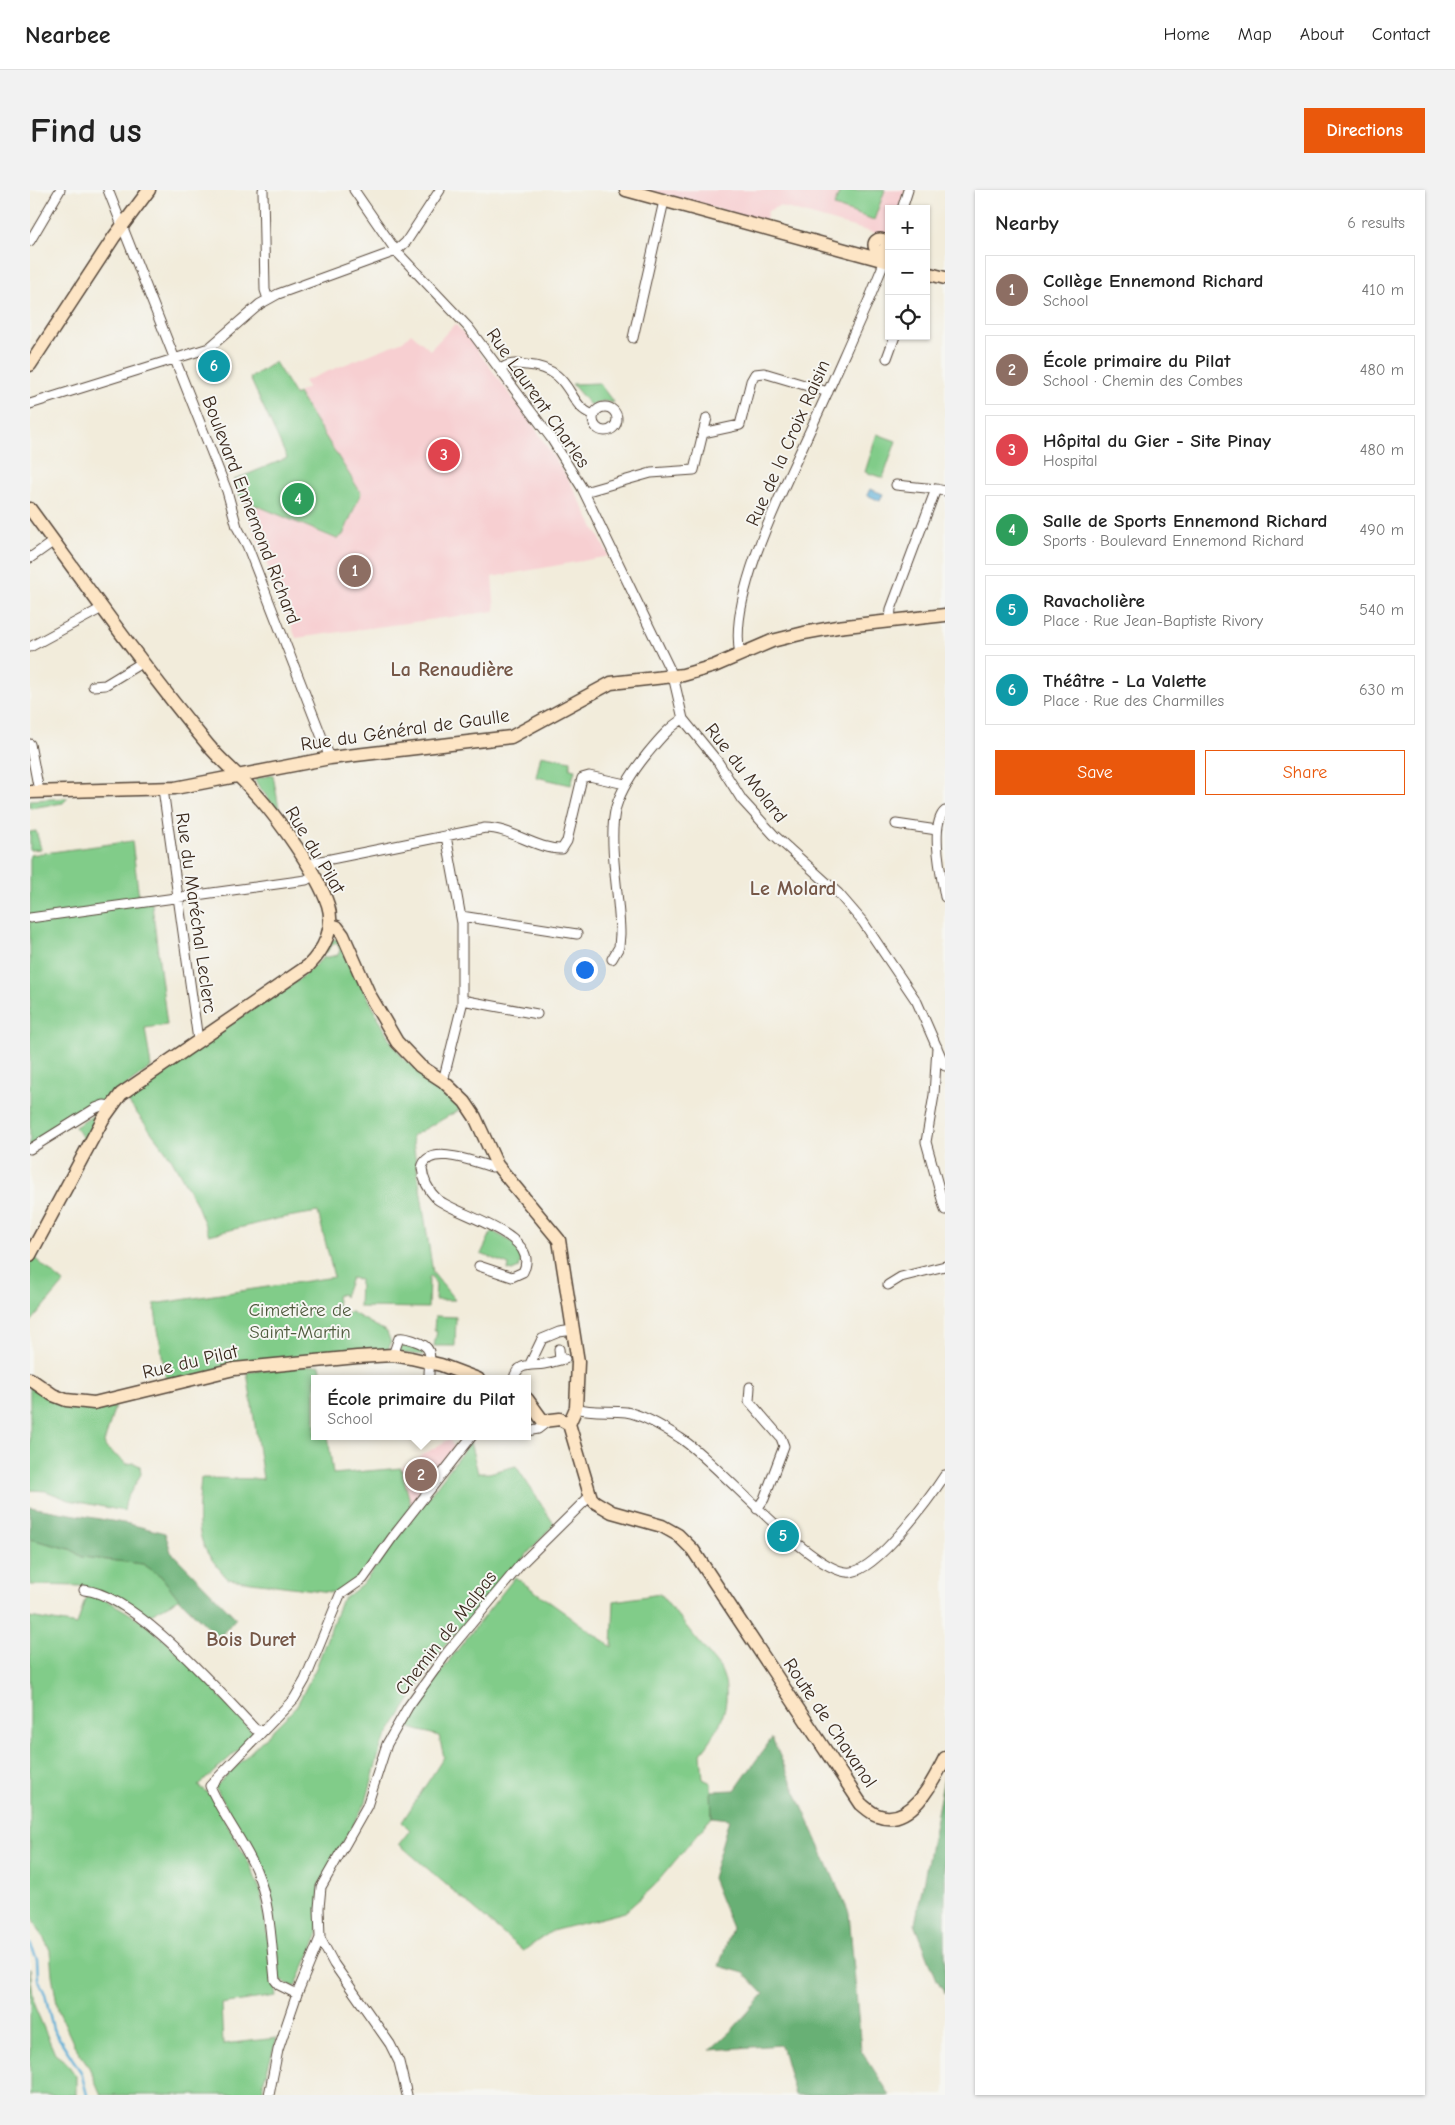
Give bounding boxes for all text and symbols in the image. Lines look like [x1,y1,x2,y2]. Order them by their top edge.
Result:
text: Nearbee [25,21,110,49]
text: Home [1163,24,1210,45]
text: Map [1238,24,1272,45]
text: About [1300,24,1344,45]
text: Contact [1372,24,1430,45]
button: Directions [1304,108,1425,153]
text: Find us [30,110,142,151]
map controls [885,205,930,340]
button: + [885,205,930,250]
text: Nearby [995,211,1059,235]
text: 6 results [1347,214,1405,232]
button: − [885,250,930,295]
text: Collège Ennemond Richard [1043,270,1264,292]
text: 1 [1009,281,1015,299]
text: 410 m [1362,281,1404,299]
text: School [1043,292,1089,310]
button: locate [885,295,930,340]
street label: Rue Laurent Charles [482,324,594,472]
pin: 6 [198,347,230,385]
text: École primaire du Pilat [1043,350,1230,372]
street label: Rue de la Croix Raisin [741,356,835,530]
text: 2 [1008,361,1016,379]
text: 480 m [1360,361,1404,379]
text: School · Chemin des Combes [1043,372,1243,390]
street label: Boulevard Ennemond Richard [197,393,305,627]
text: Hôpital du Gier - Site Pinay [1043,430,1271,452]
pin: 3 [428,436,460,474]
text: 3 [1008,441,1016,459]
text: 480 m [1360,441,1404,459]
text: Hospital [1043,452,1098,470]
pin: 4 [282,480,314,518]
text: Salle de Sports Ennemond Richard [1043,510,1327,532]
text: 4 [1008,521,1016,539]
text: 490 m [1359,521,1404,539]
text: Sports · Boulevard Ennemond Richard [1043,532,1304,550]
pin: 1 [339,552,371,590]
text: Ravacholière [1043,590,1145,612]
text: 5 [1008,601,1016,619]
text: 540 m [1359,601,1404,619]
text: Place · Rue Jean-Baptiste Rivory [1043,612,1263,630]
district label: La Renaudière [391,658,514,681]
text: Théâtre - La Valette [1043,670,1206,692]
text: 6 [1008,681,1016,699]
text: 630 m [1359,681,1404,699]
text: Place · Rue des Charmilles [1043,692,1224,710]
street label: Rue du Général de Gaulle [299,704,511,756]
street label: Rue du Molard [700,719,792,827]
button: Save [995,750,1195,795]
button: Share [1205,750,1405,795]
street label: Rue du Pilat [280,803,350,898]
street label: Rue du Maréchal Leclerc [171,811,221,1015]
district label: Le Molard [750,877,836,900]
your location [572,957,598,983]
park label: Cimetière de Saint-Martin [248,1299,352,1343]
street label: Rue du Pilat [140,1340,240,1384]
popup [311,1375,531,1440]
text: École primaire du Pilat [327,1388,515,1410]
text: School [327,1410,373,1428]
pin: 2 [405,1456,437,1494]
pin: 5 [767,1517,799,1555]
street label: Chemin de Malpas [391,1566,501,1700]
district label: Bois Duret [206,1628,296,1651]
street label: Route de Chavanol [779,1654,881,1792]

